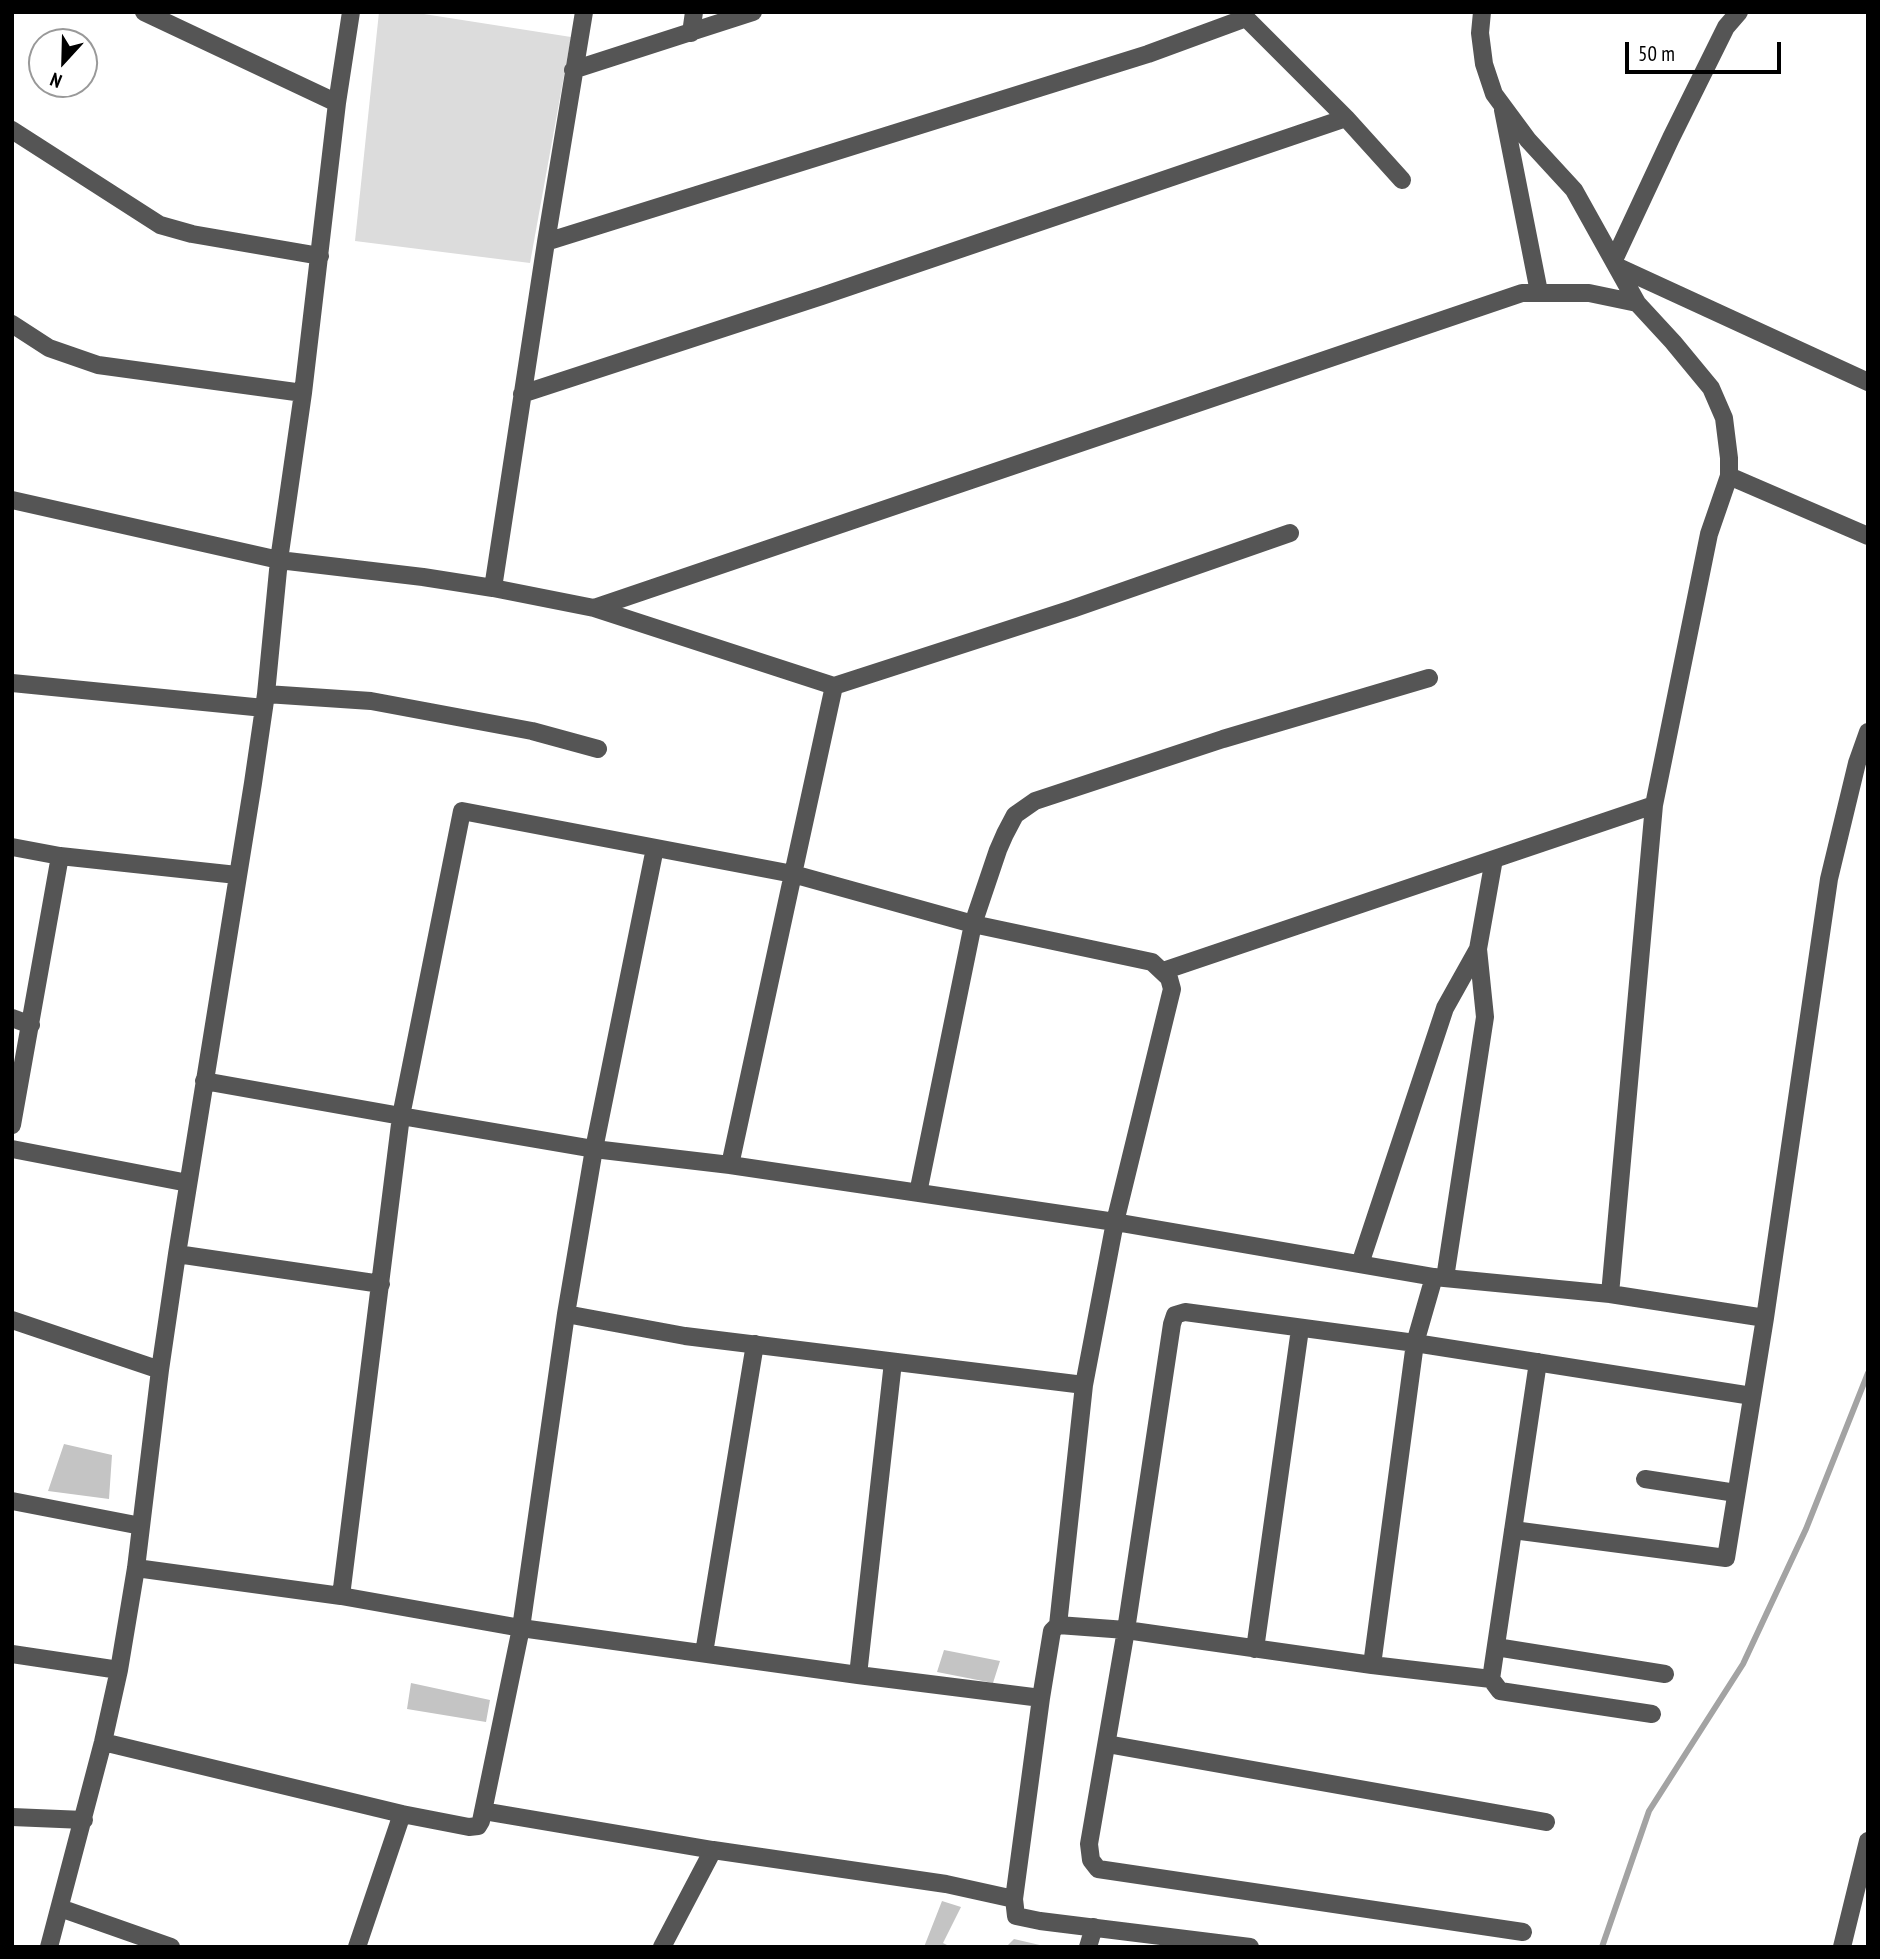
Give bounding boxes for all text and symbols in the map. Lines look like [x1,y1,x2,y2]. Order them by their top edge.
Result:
north arrow [28,28,98,98]
scale bar [1628,28,1784,72]
text: 50 m [1638,40,1675,67]
text: N [47,68,65,94]

